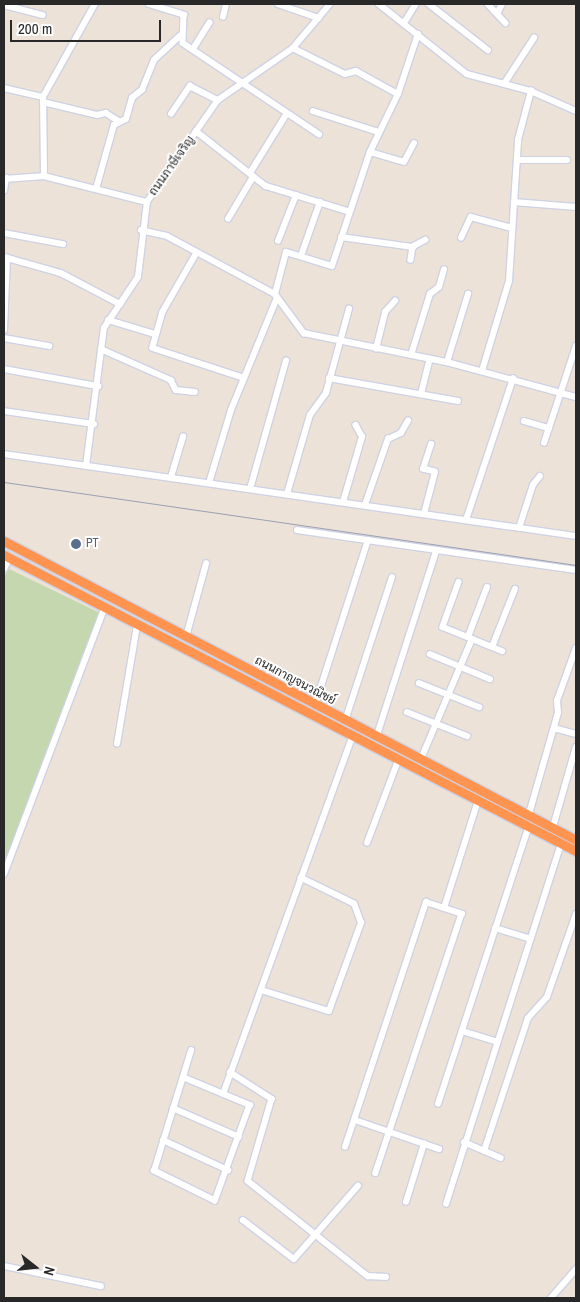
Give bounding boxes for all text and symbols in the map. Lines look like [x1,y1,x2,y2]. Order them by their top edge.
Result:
scale bar [12,10,164,42]
text: 200 m [18,18,52,39]
street label: ถนนภาษีเจริญ [146,133,198,199]
place label: PT [86,537,99,551]
marker: PT [70,538,82,550]
street label: ถนนกาญจนวณิชย์ [252,654,338,708]
north arrow [10,1242,60,1292]
text: N [40,1265,59,1278]

